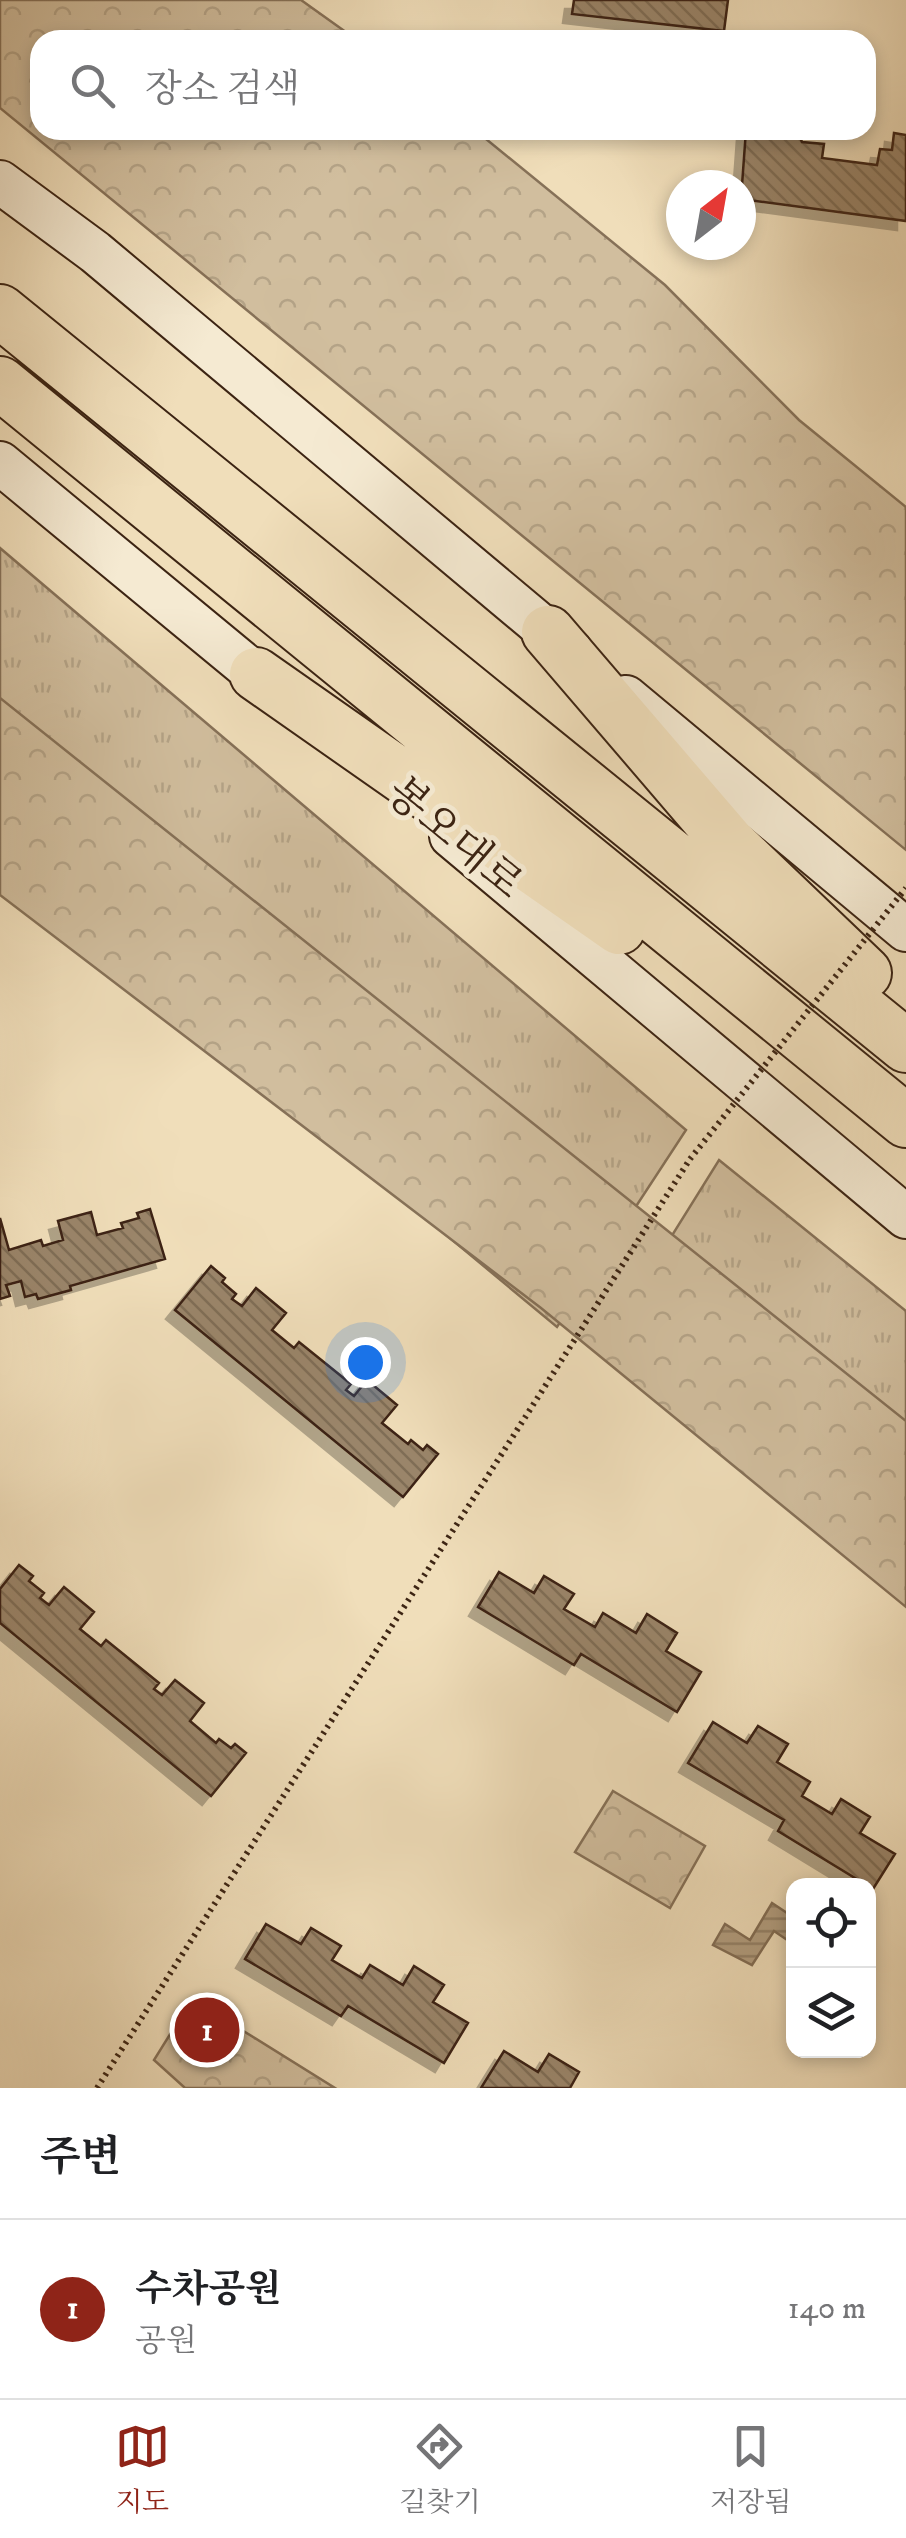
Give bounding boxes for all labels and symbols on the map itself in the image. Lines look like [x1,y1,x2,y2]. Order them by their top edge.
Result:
north arrow [666,170,756,260]
street label: 봉오대로 [375,767,533,911]
your location [340,1337,391,1388]
pin: 1 [174,1992,240,2068]

